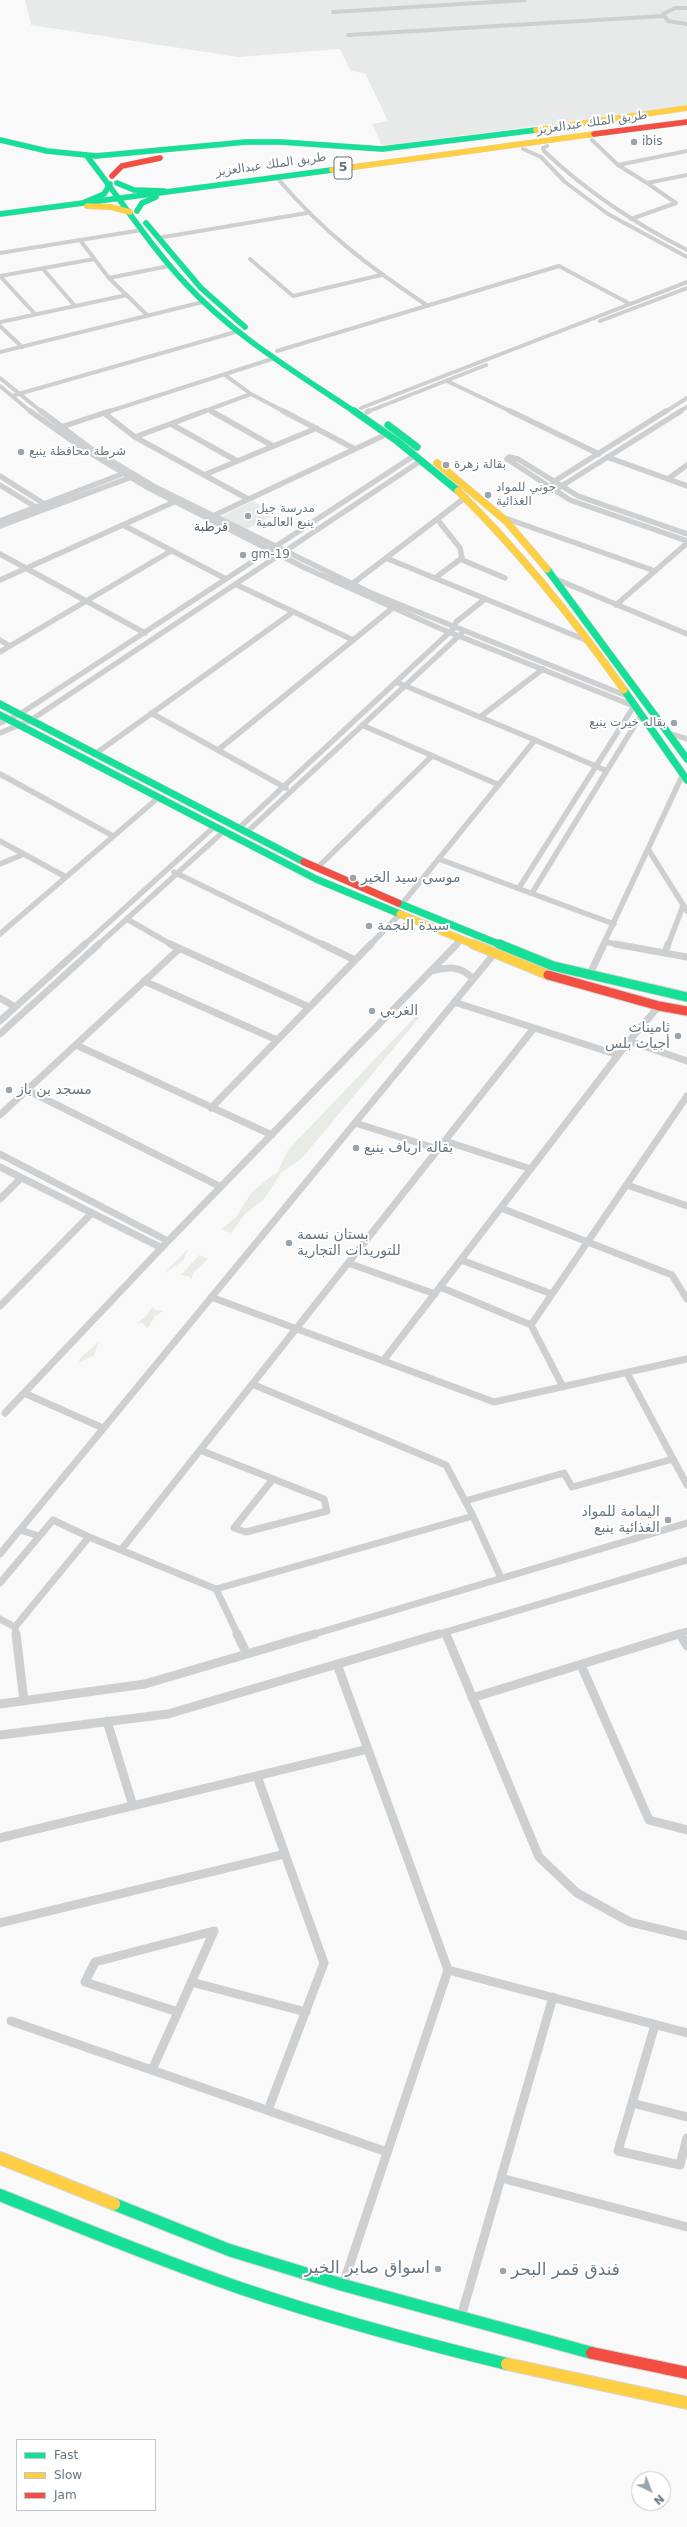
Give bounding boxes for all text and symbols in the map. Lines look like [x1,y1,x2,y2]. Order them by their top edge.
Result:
street label: طريق الملك عبدالعزيز [536,108,648,138]
place label: ibis [642,135,663,149]
marker: ibis [629,137,639,147]
street label: طريق الملك عبدالعزيز [215,150,327,180]
road number: 5 [334,157,352,179]
place label: شرطة محافظة ينبع [29,445,126,459]
marker: شرطة محافظة ينبع [16,447,26,457]
place label: بقالة زهرة [454,458,506,472]
marker: بقالة زهرة [441,460,451,470]
place label: جوني للمواد الغذائية [496,481,556,509]
marker: جوني للمواد الغذائية [483,490,493,500]
place label: مدرسة جيل ينبع العالمية [256,502,315,530]
marker: مدرسة جيل ينبع العالمية [243,511,253,521]
district label: قرطبة [194,520,228,536]
place label: gm-19 [251,548,290,562]
marker: gm-19 [238,550,248,560]
place label: بقاله خيرت ينبع [589,716,666,730]
marker: بقاله خيرت ينبع [669,718,679,728]
place label: موسى سيد الخير [361,870,460,886]
marker: موسى سيد الخير [348,873,358,883]
place label: سيدة النجمة [377,918,449,934]
marker: سيدة النجمة [364,921,374,931]
place label: الغربي [380,1003,418,1019]
marker: الغربي [367,1006,377,1016]
place label: ثاميناث أجياث بلس [605,1020,670,1052]
marker: ثاميناث أجياث بلس [673,1031,683,1041]
place label: مسجد بن باز [17,1082,92,1098]
marker: مسجد بن باز [4,1085,14,1095]
place label: بقاله ارياف ينبع [364,1140,453,1156]
marker: بقاله ارياف ينبع [351,1143,361,1153]
place label: بستان نسمة للتوريدات التجارية [297,1227,401,1260]
marker: بستان نسمة للتوريدات التجارية [284,1238,294,1248]
place label: اليمامة للمواد الغذائية ينبع [581,1504,660,1536]
marker: اليمامة للمواد الغذائية ينبع [663,1515,673,1525]
place label: اسواق صابر الخير [304,2259,430,2279]
place label: فندق قمر البحر [511,2261,620,2281]
marker: اسواق صابر الخير [433,2264,443,2274]
marker: فندق قمر البحر [498,2266,508,2276]
legend [16,2439,156,2511]
text: Fast [54,2448,78,2462]
text: Slow [54,2468,82,2482]
north arrow [631,2471,671,2511]
text: Jam [54,2488,77,2502]
text: N [651,2492,667,2507]

